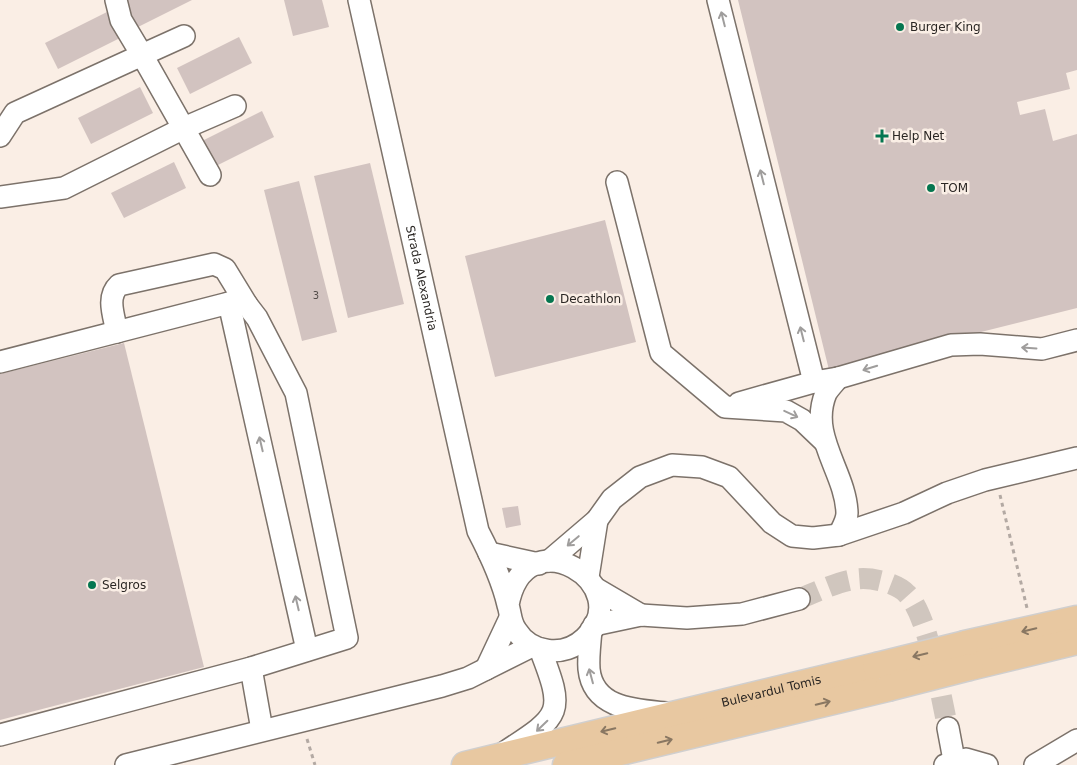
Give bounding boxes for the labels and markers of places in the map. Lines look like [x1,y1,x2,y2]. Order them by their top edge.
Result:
place label: Burger King [910,20,981,34]
marker: Burger King [894,21,906,33]
place label: Help Net [892,129,945,143]
marker: Help Net [876,130,888,142]
place label: TOM [940,181,968,195]
marker: TOM [925,182,937,194]
place label: Decathlon [560,292,621,306]
marker: Decathlon [544,293,556,305]
place label: Selgros [102,578,146,592]
marker: Selgros [86,579,98,591]

